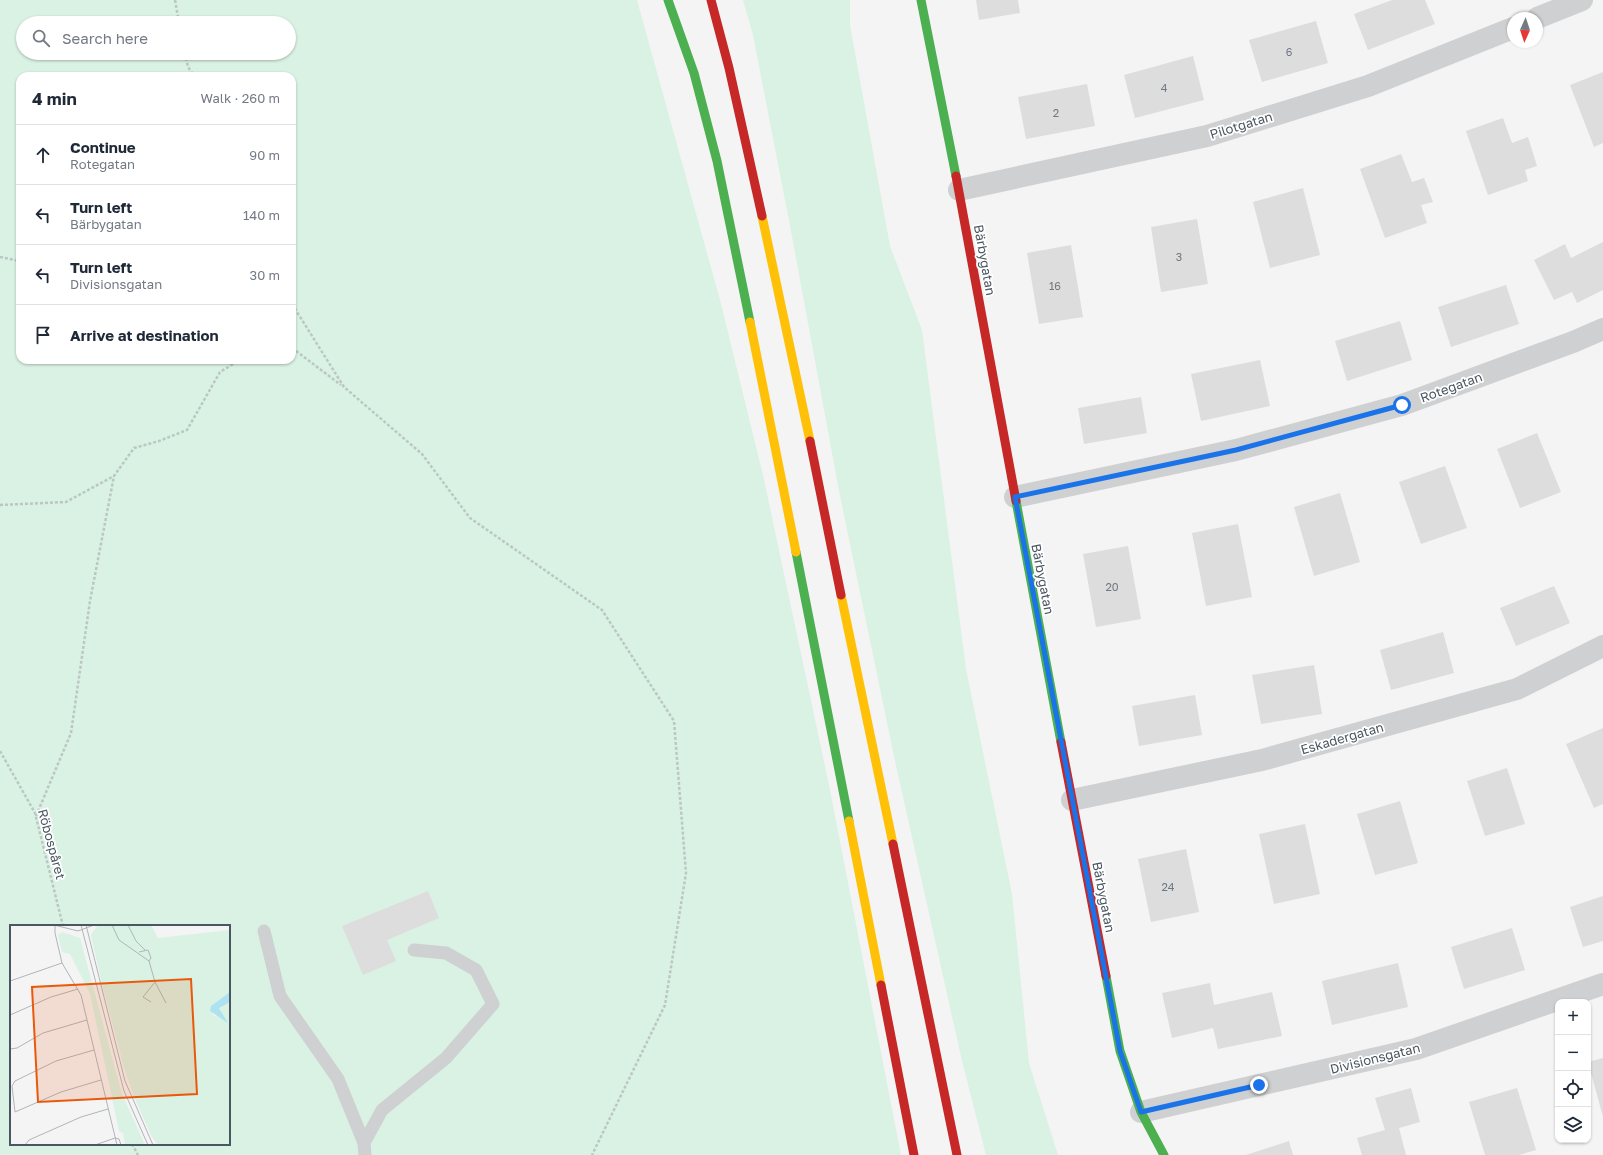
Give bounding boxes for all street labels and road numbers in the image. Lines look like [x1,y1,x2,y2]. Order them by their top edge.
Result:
street label: Pilotgatan [1208,108,1274,142]
street label: Bärbygatan [971,223,999,297]
street label: Rotegatan [1418,368,1484,406]
street label: Bärbygatan [1028,542,1058,616]
street label: Eskadergatan [1299,719,1385,757]
street label: Röbospåret [35,807,69,881]
street label: Bärbygatan [1089,860,1119,934]
street label: Divisionsgatan [1328,1039,1422,1077]

